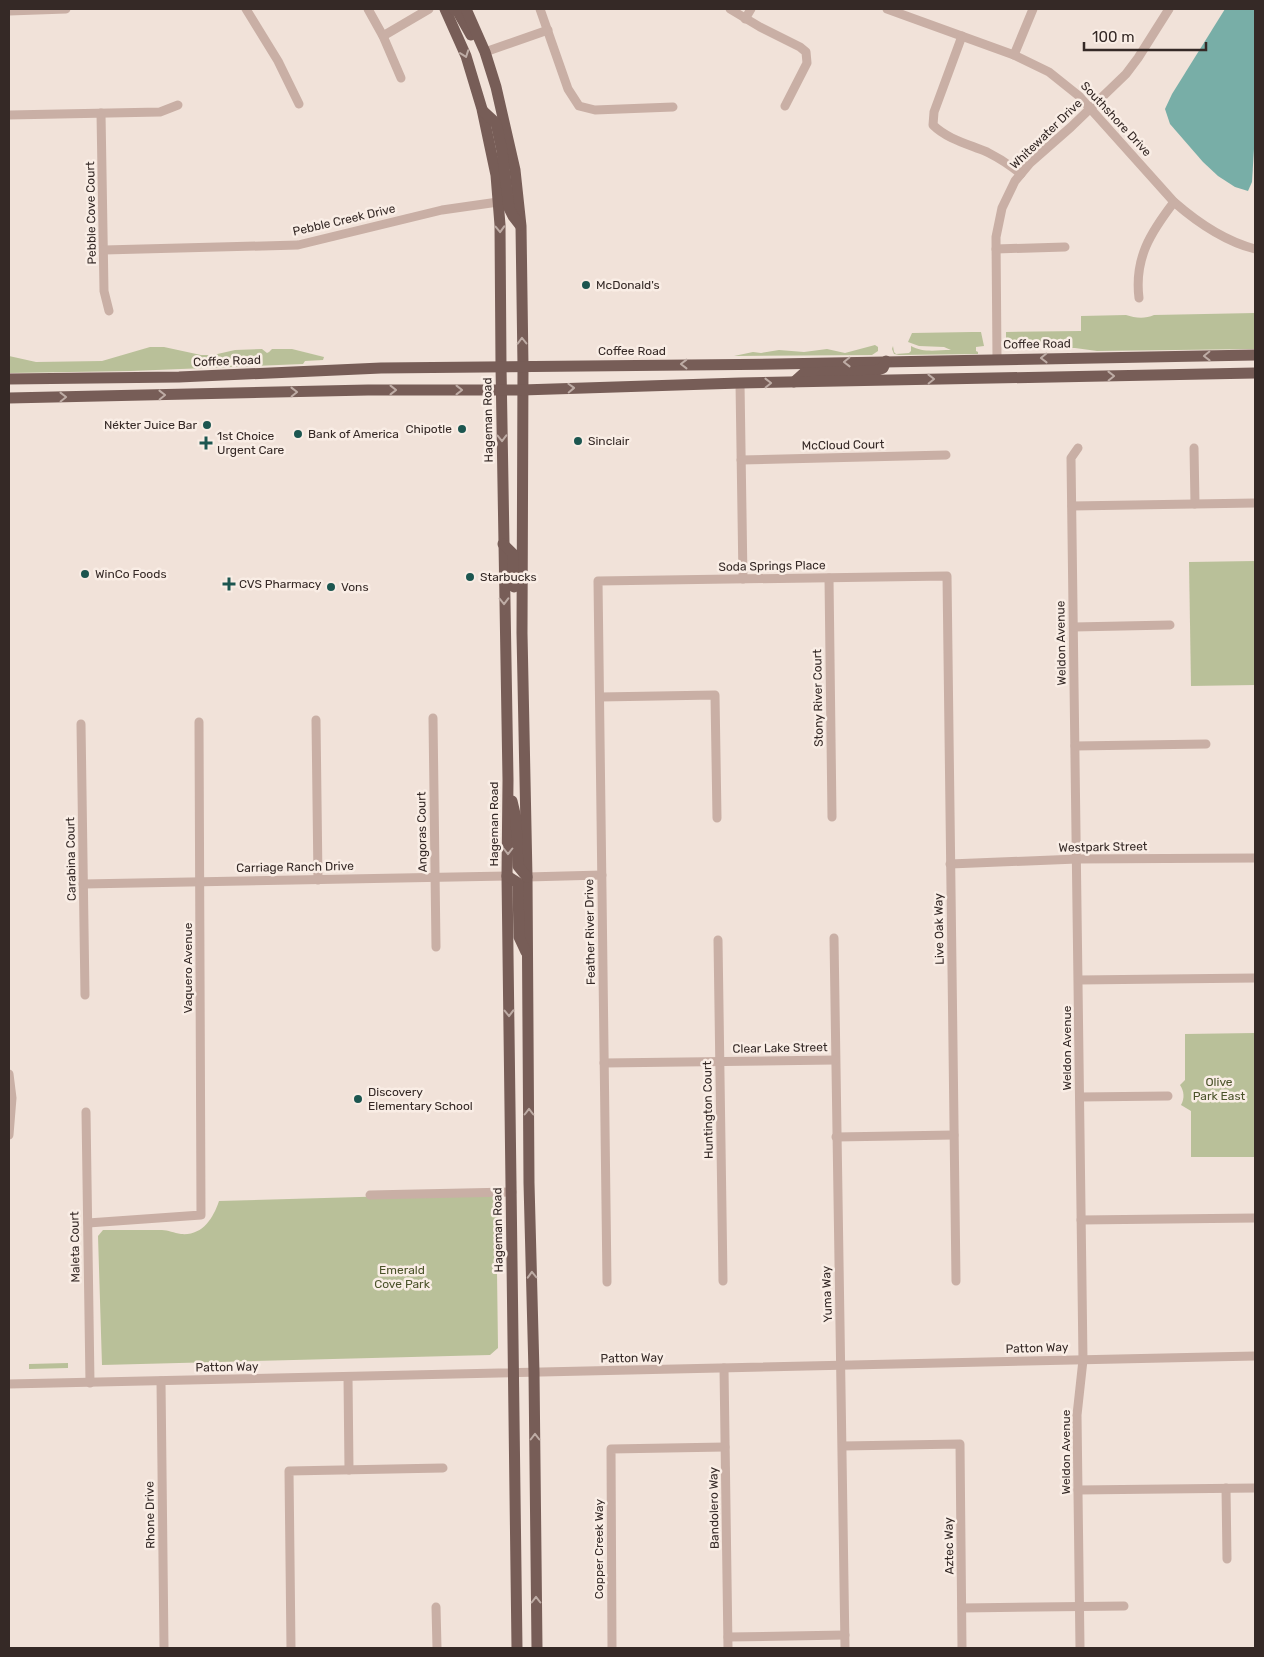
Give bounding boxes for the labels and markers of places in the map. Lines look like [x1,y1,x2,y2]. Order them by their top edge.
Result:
place label: McDonald's [596,278,660,292]
marker: McDonald's [580,279,592,291]
place label: Nékter Juice Bar [104,418,197,432]
marker: Nékter Juice Bar [201,419,213,431]
place label: Chipotle [405,422,452,436]
marker: Chipotle [456,423,468,435]
place label: Bank of America [308,427,399,441]
marker: Bank of America [292,428,304,440]
place label: 1st Choice Urgent Care [217,429,285,457]
place label: Sinclair [588,434,630,448]
marker: Sinclair [572,435,584,447]
marker: 1st Choice Urgent Care [199,436,213,450]
place label: WinCo Foods [95,567,167,581]
marker: WinCo Foods [79,568,91,580]
place label: Starbucks [480,570,537,584]
marker: Starbucks [464,571,476,583]
place label: CVS Pharmacy [239,577,322,591]
marker: CVS Pharmacy [223,578,235,590]
place label: Vons [341,580,369,594]
marker: Vons [325,581,337,593]
place label: Discovery Elementary School [368,1085,473,1113]
marker: Discovery Elementary School [352,1093,364,1105]

